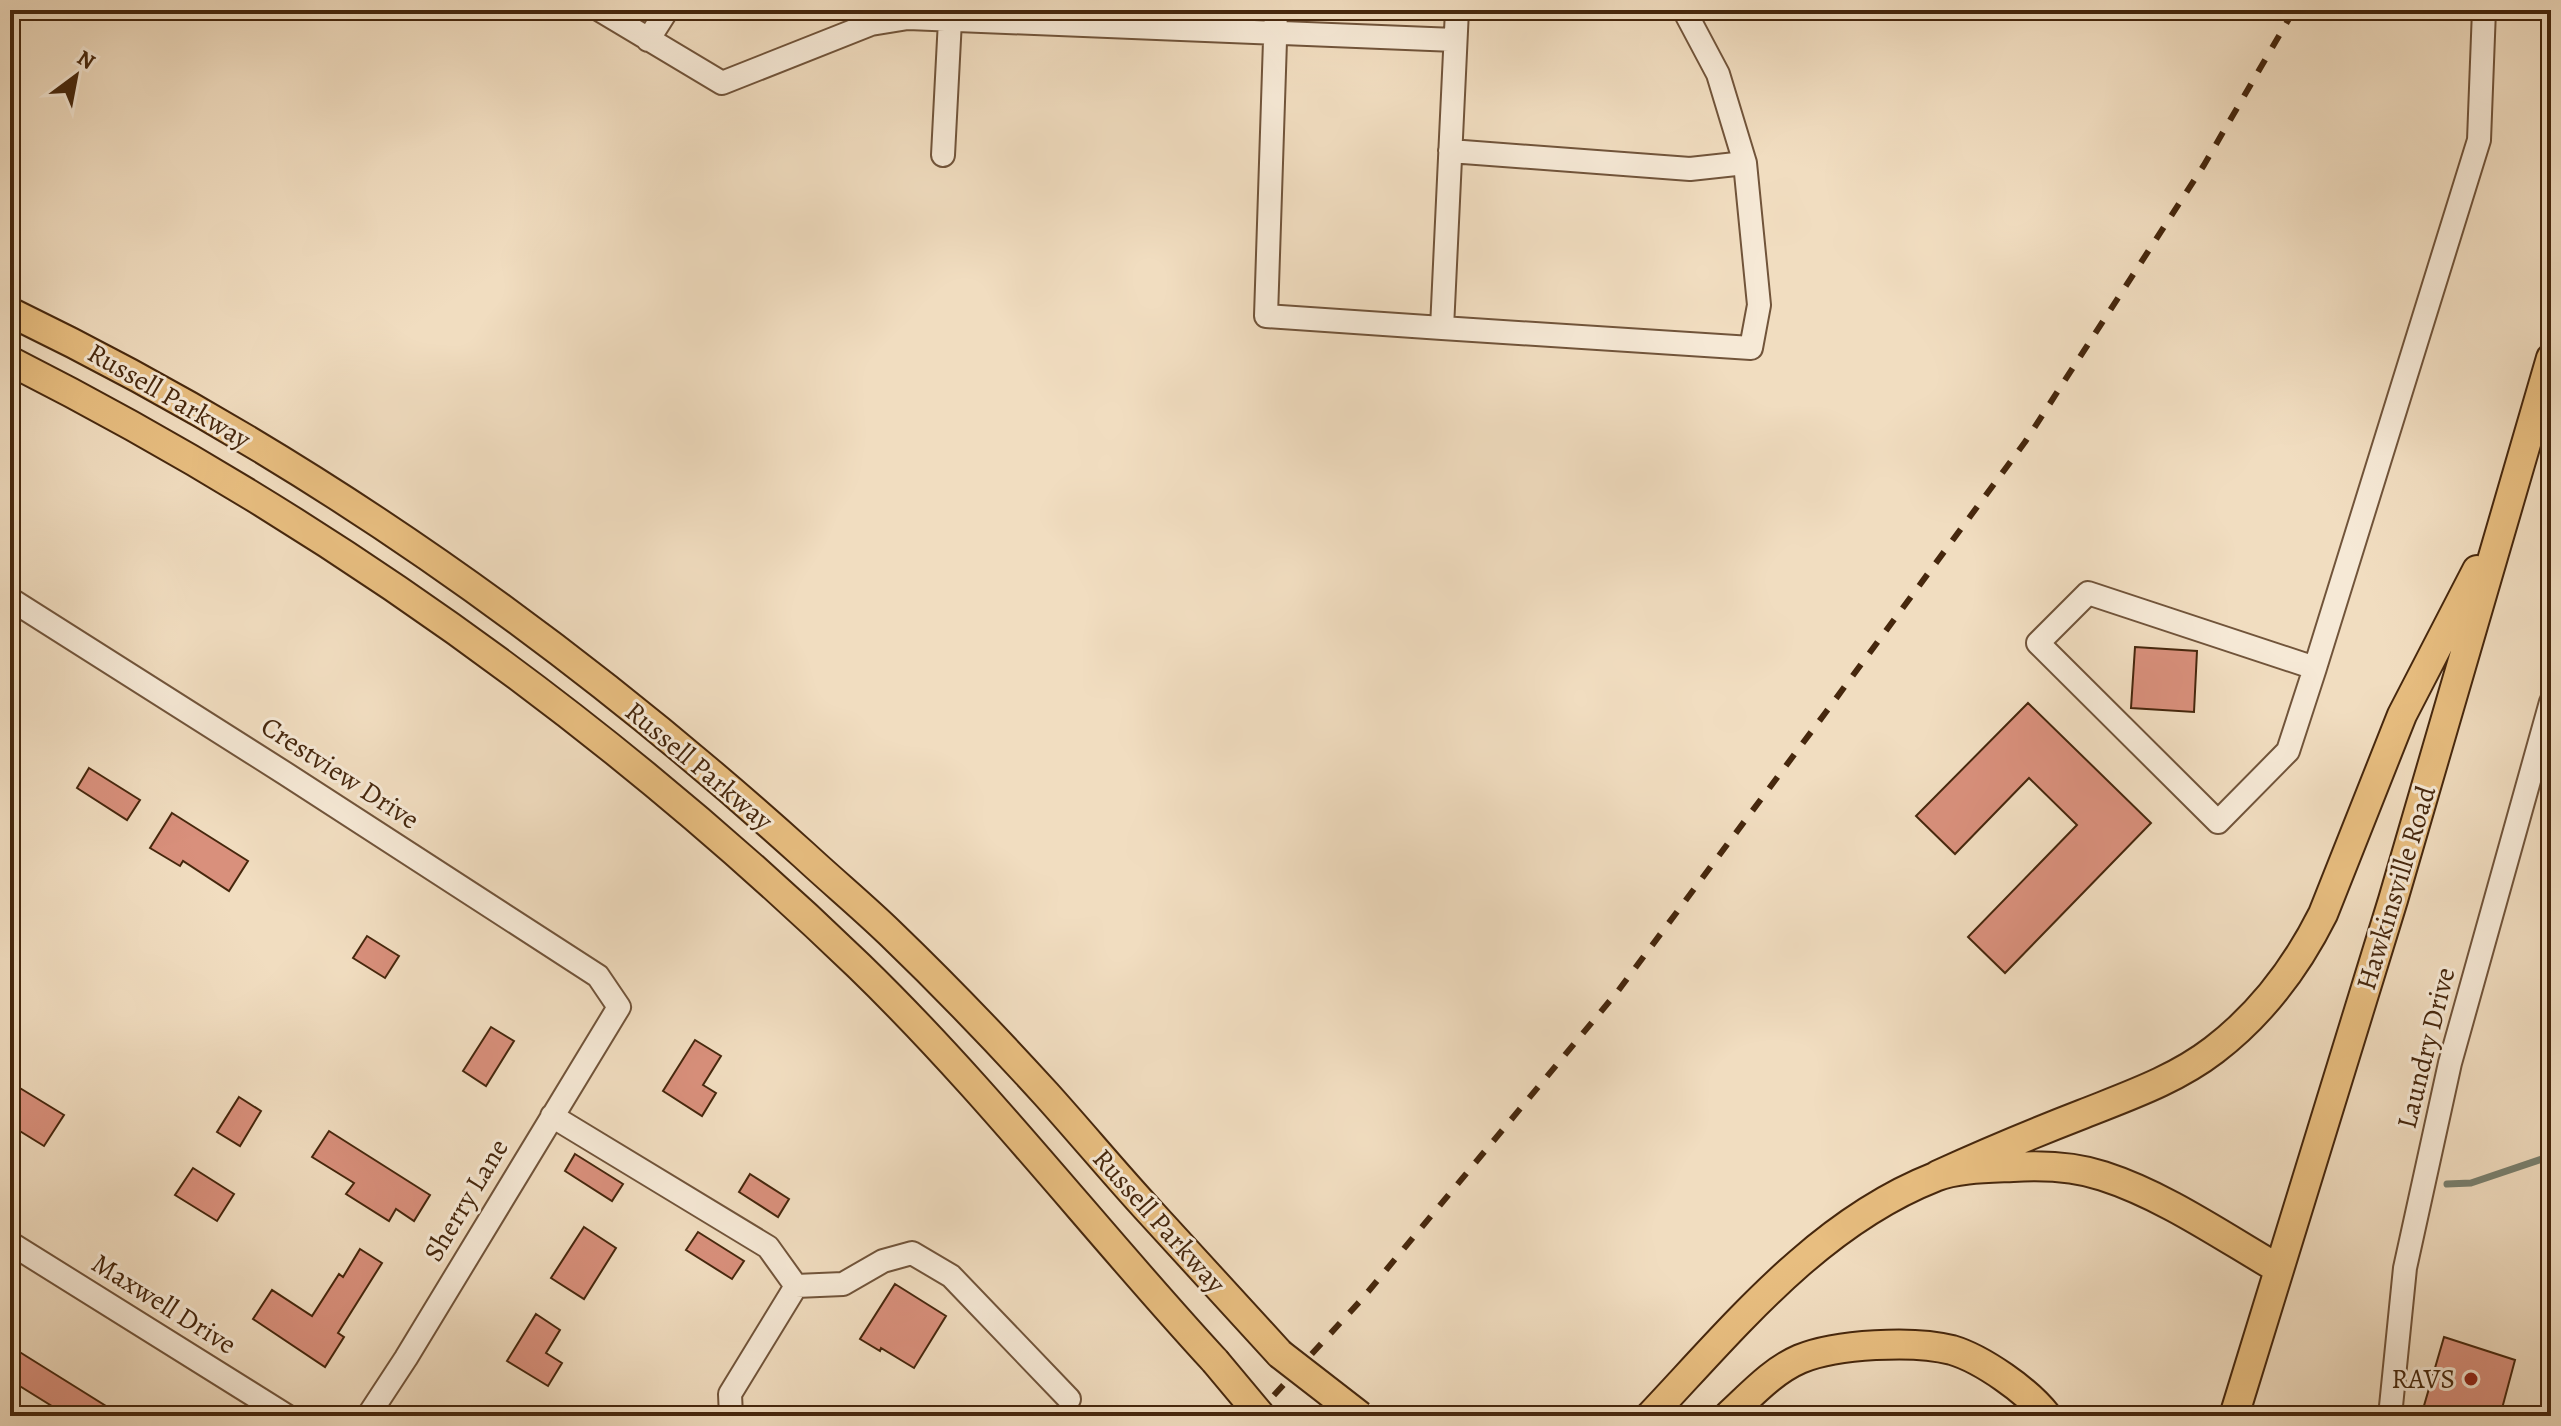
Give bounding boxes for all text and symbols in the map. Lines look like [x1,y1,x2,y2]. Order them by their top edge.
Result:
north arrow [36,36,116,116]
text: N [71,43,101,77]
street label: Russell Parkway [80,334,258,458]
street label: Russell Parkway [617,693,782,840]
street label: Crestview Drive [254,708,426,838]
street label: Hawkinsville Road [2347,780,2445,995]
street label: Laundry Drive [2388,963,2464,1133]
street label: Sherry Lane [414,1131,518,1269]
street label: Russell Parkway [1084,1140,1235,1302]
street label: Maxwell Drive [85,1245,243,1363]
place label: RAVS [2391,1360,2455,1398]
marker: RAVS [2462,1370,2480,1388]

